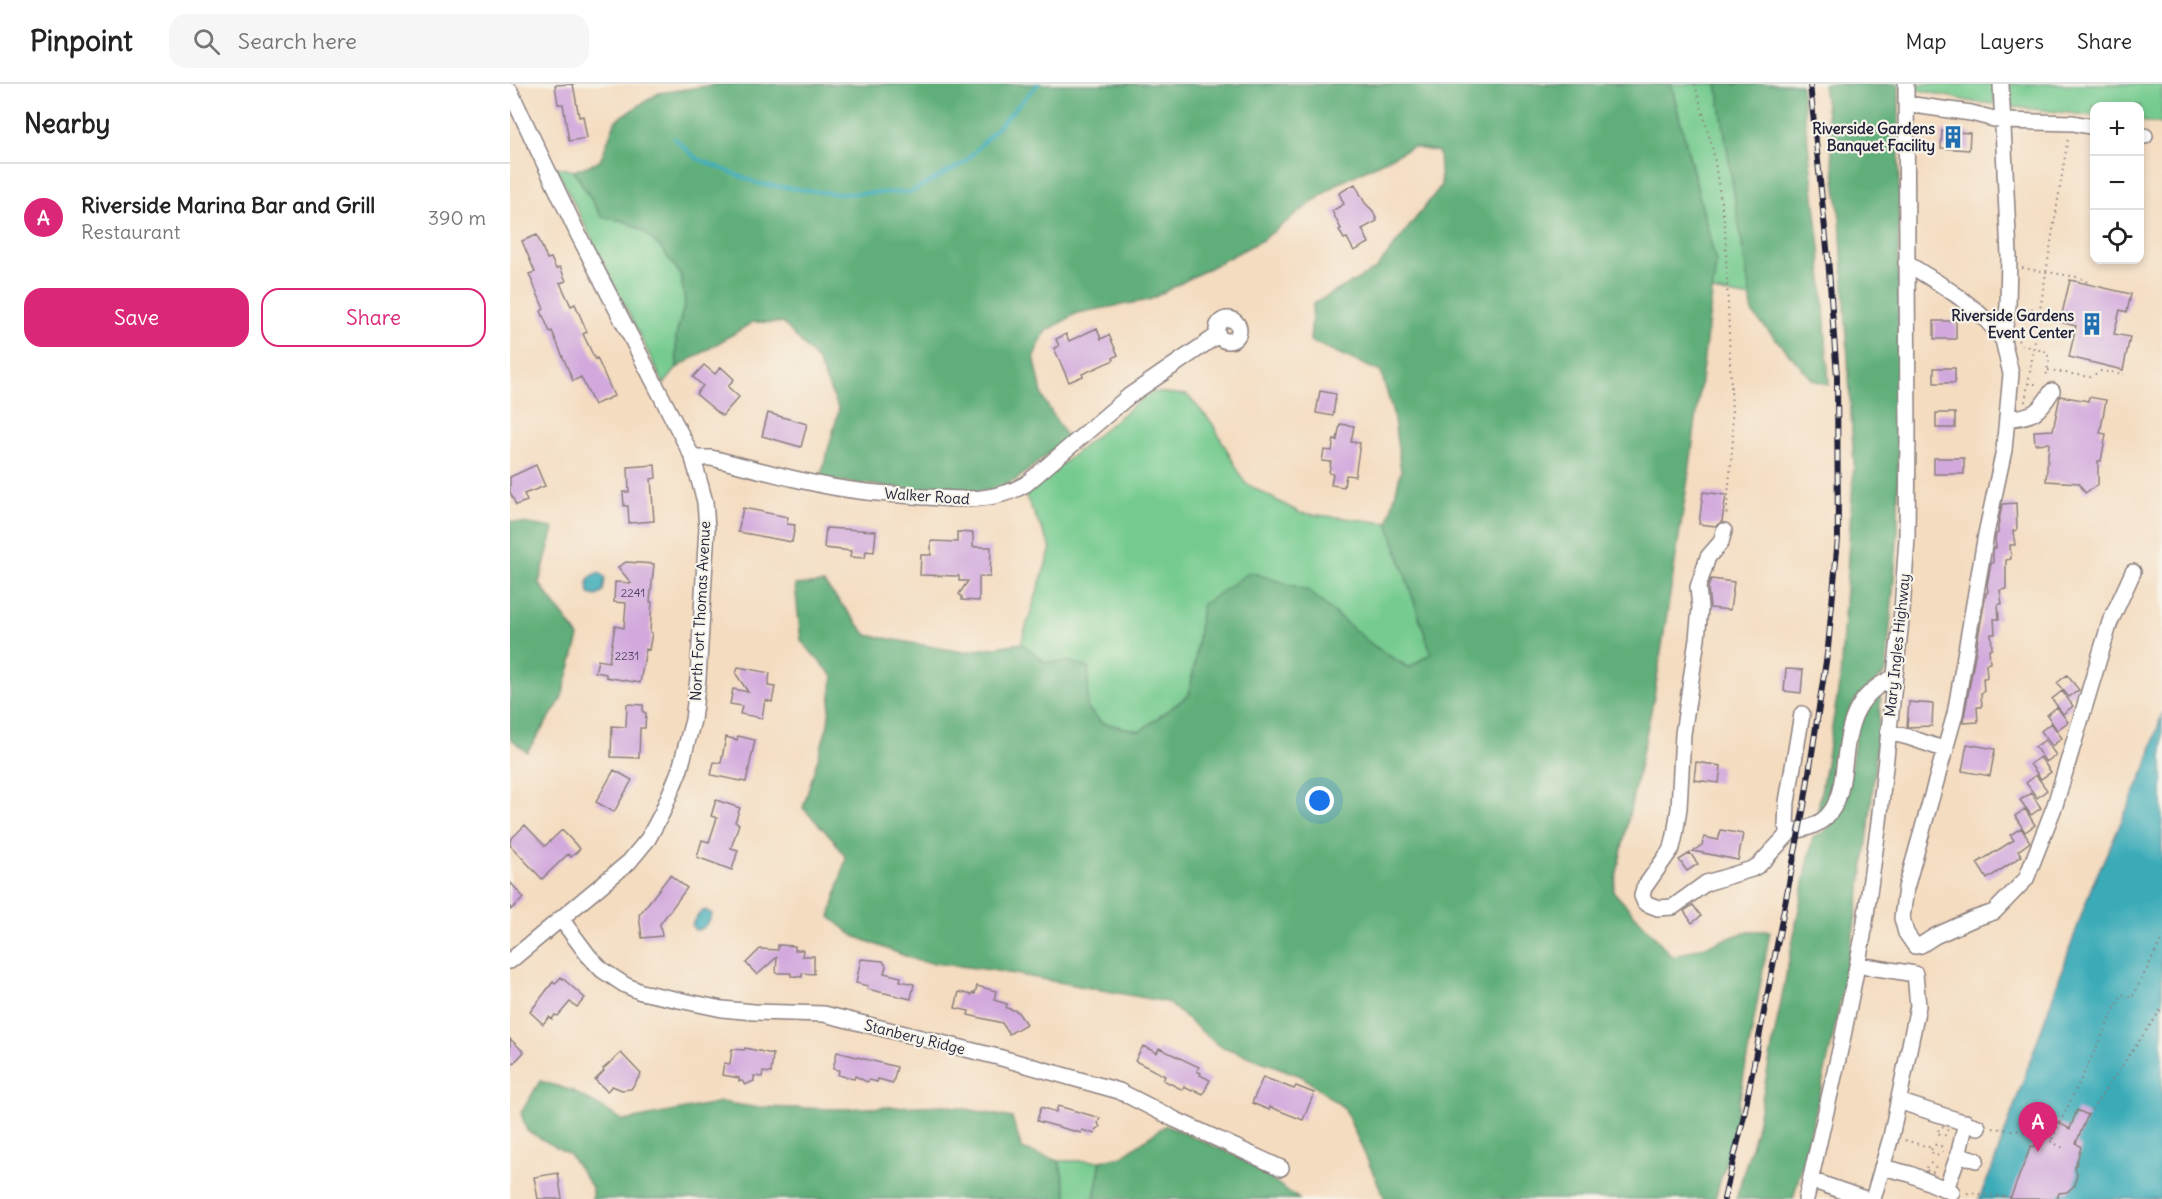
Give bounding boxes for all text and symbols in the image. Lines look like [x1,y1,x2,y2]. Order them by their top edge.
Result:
search box [169,14,589,68]
text: Pinpoint [30,23,133,59]
icon: search [190,25,223,58]
text: Search here [238,27,357,55]
text: Map [1906,28,1946,55]
text: Layers [1979,28,2044,55]
text: Share [2077,28,2132,55]
map controls [2090,102,2144,264]
button: + [2090,102,2144,156]
text: Nearby [24,107,110,140]
place label: Riverside Gardens Banquet Facility [1812,119,1935,156]
building icon: Riverside Gardens Banquet Facility [1940,124,1966,150]
button: − [2090,156,2144,210]
text: Riverside Marina Bar and Grill [81,191,375,219]
text: A [37,205,50,230]
text: 390 m [428,205,486,230]
button: locate [2090,210,2144,264]
text: Restaurant [81,219,180,244]
button: Save [24,288,249,347]
button: Share [261,288,486,347]
place label: Riverside Gardens Event Center [1951,306,2075,342]
building icon: Riverside Gardens Event Center [2079,311,2105,337]
street label: Walker Road [884,484,971,508]
street label: North Fort Thomas Avenue [686,520,714,702]
street label: Mary Ingles Highway [1880,572,1914,718]
house number: 2241 [621,585,645,600]
house number: 2231 [615,648,639,663]
your location [1305,786,1334,815]
street label: Stanbery Ridge [863,1015,967,1059]
pin: A [2018,1102,2057,1152]

